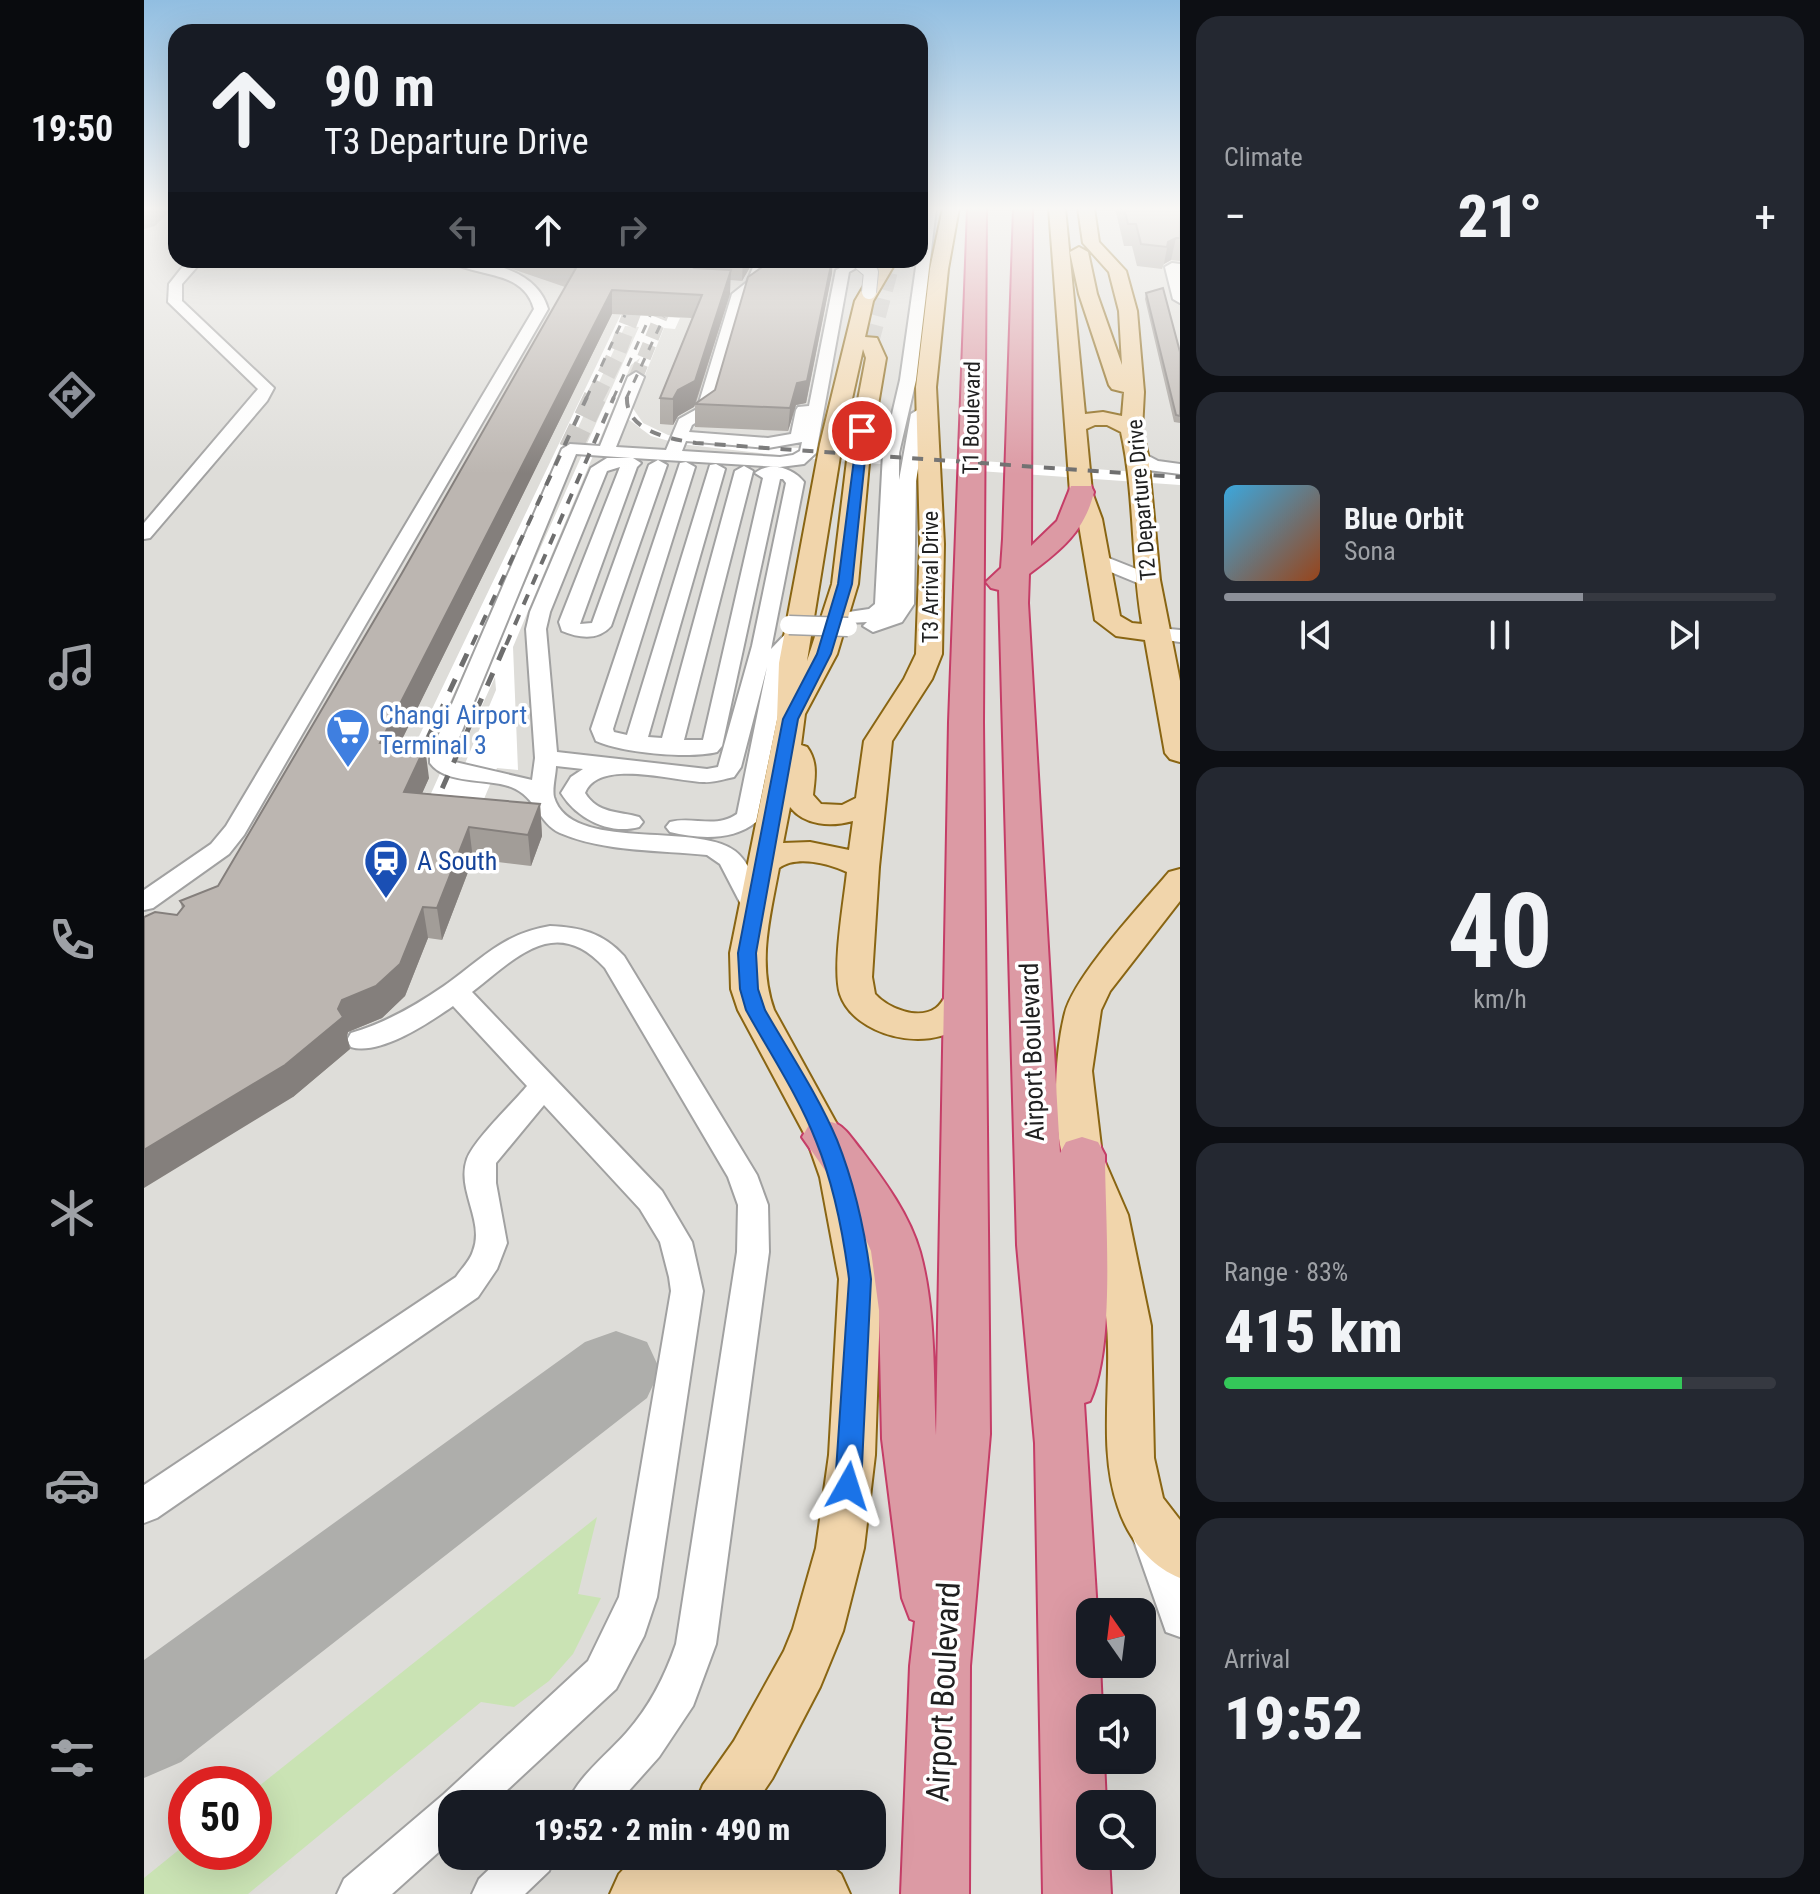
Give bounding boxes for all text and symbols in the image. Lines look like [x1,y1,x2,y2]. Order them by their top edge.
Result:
text: 90 m [324,54,435,120]
icon: ahead [192,56,296,160]
text: 19:50 [31,108,113,150]
text: T3 Departure Drive [324,121,589,163]
text: Climate [1224,142,1303,172]
text: 21° [1458,181,1542,252]
text: − [1224,191,1246,243]
text: + [1754,191,1776,243]
icon: left [442,208,486,252]
icon: ahead [526,208,570,252]
icon: right [610,208,654,252]
street label: T1 Boulevard [958,361,985,475]
icon: directions [44,367,100,423]
pin [828,397,896,465]
icon: arrive [840,409,884,453]
street label: T2 Departure Drive [1122,418,1161,582]
text: Blue Orbit [1344,501,1464,536]
street label: T3 Arrival Drive [918,511,943,643]
text: Sona [1344,536,1396,566]
icon: previous [1294,613,1338,657]
icon: pause [1478,613,1522,657]
icon: next [1662,613,1706,657]
icon: music [44,639,100,695]
place label: Changi Airport Terminal 3 [379,700,527,760]
supermarket icon: Changi Airport Terminal 3 [324,706,372,769]
station icon: A South [362,837,410,900]
place label: A South [417,846,497,876]
text: 40 [1447,871,1553,992]
icon: phone [44,912,100,968]
street label: Airport Boulevard [1014,962,1050,1142]
text: km/h [1473,984,1527,1014]
icon: climate [44,1185,100,1241]
text: Range · 83% [1224,1257,1348,1287]
text: 415 km [1224,1296,1403,1367]
position arrow [806,1444,890,1528]
icon: car [44,1457,100,1513]
street label: Airport Boulevard [918,1581,968,1803]
north arrow [1076,1598,1156,1678]
map controls [1076,1598,1156,1870]
text: Arrival [1224,1644,1290,1674]
text: 19:52 [1224,1683,1363,1754]
button: sound [1076,1694,1156,1774]
icon: filters [44,1730,100,1786]
speed limit sign: 50 [168,1766,272,1870]
button: search [1076,1790,1156,1870]
text: 19:52 · 2 min · 490 m [534,1812,790,1847]

